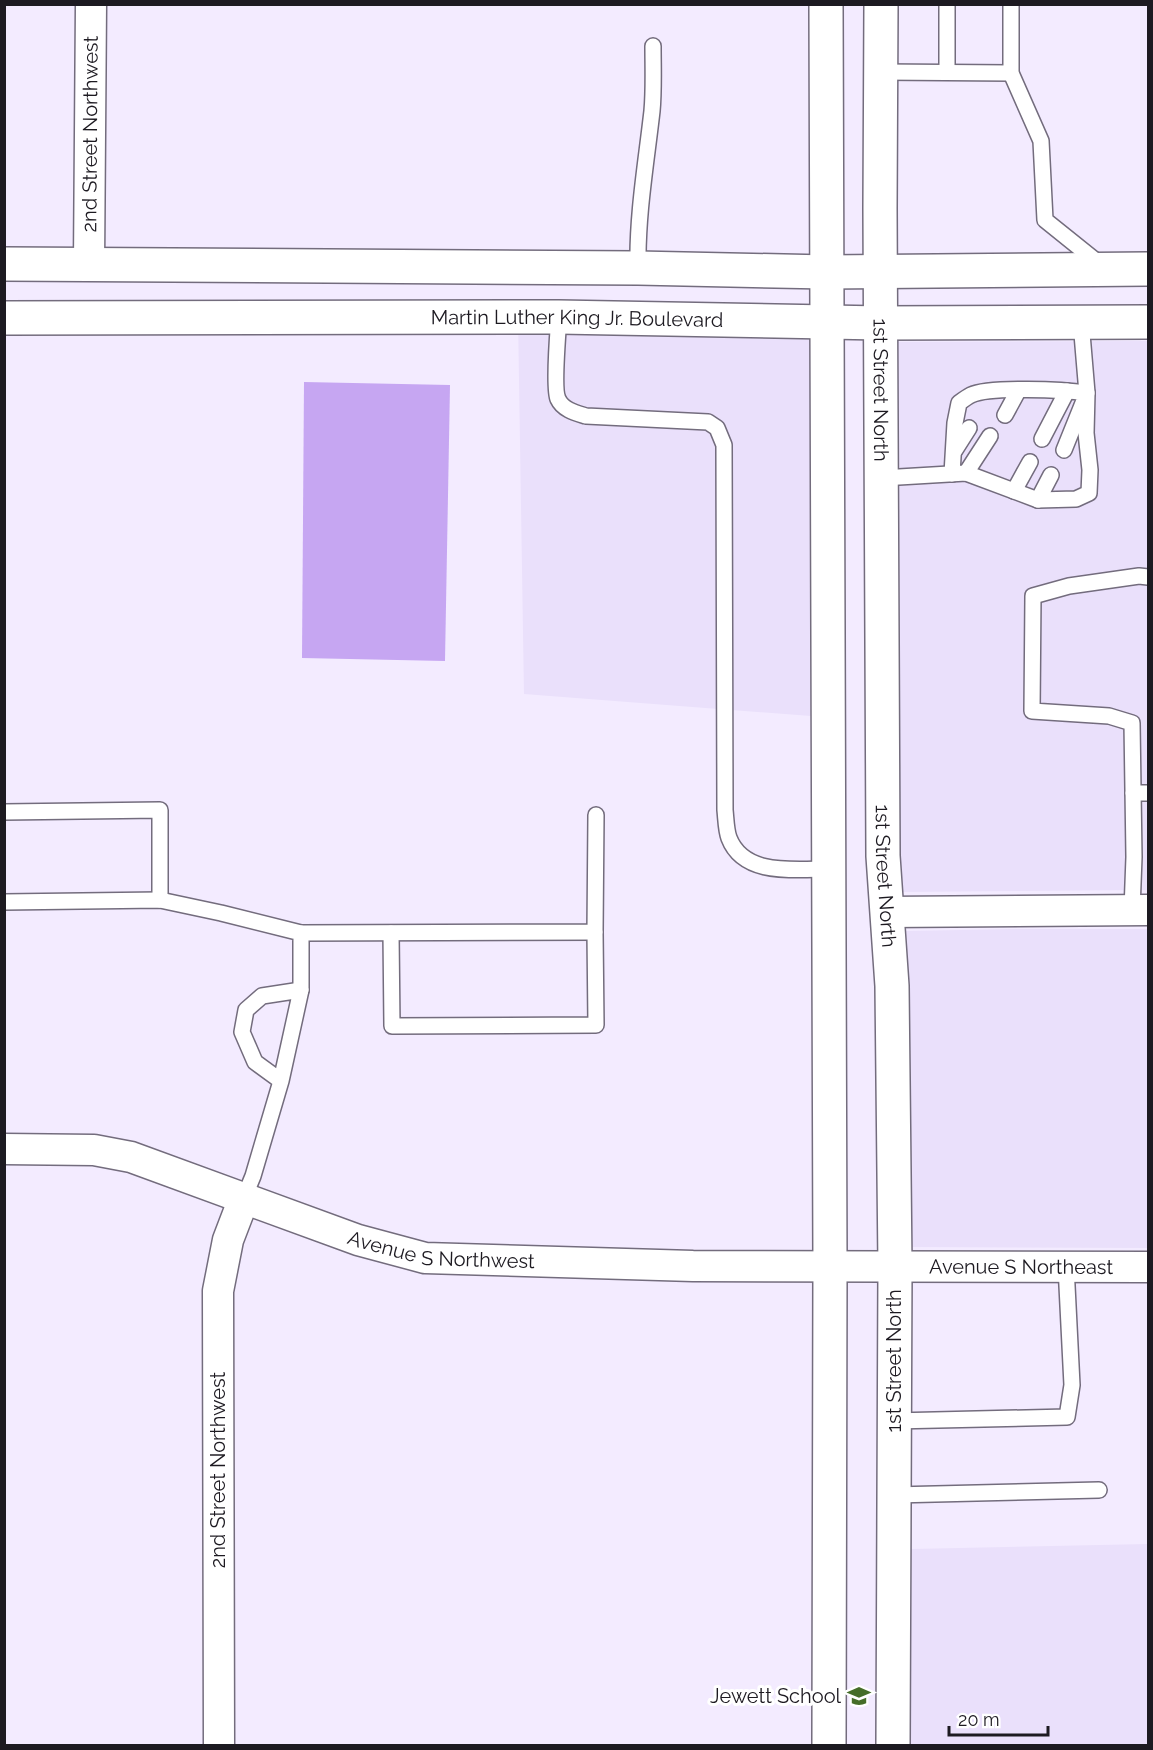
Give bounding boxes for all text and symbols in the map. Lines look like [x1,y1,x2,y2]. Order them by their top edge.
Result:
street label: 2nd Street Northwest [77,35,103,232]
street label: Martin Luther King Jr. Boulevard [431,305,723,332]
street label: 1st Street North [869,318,893,462]
street label: 1st Street North [871,804,901,948]
street label: Avenue S Northwest [345,1225,535,1273]
street label: Avenue S Northeast [929,1255,1114,1279]
street label: 1st Street North [882,1289,906,1433]
street label: 2nd Street Northwest [206,1371,230,1568]
school or university icon: Jewett School [846,1683,872,1709]
place label: Jewett School [710,1684,842,1708]
scale bar [949,1699,1048,1737]
text: 20 m [958,1709,1000,1730]

